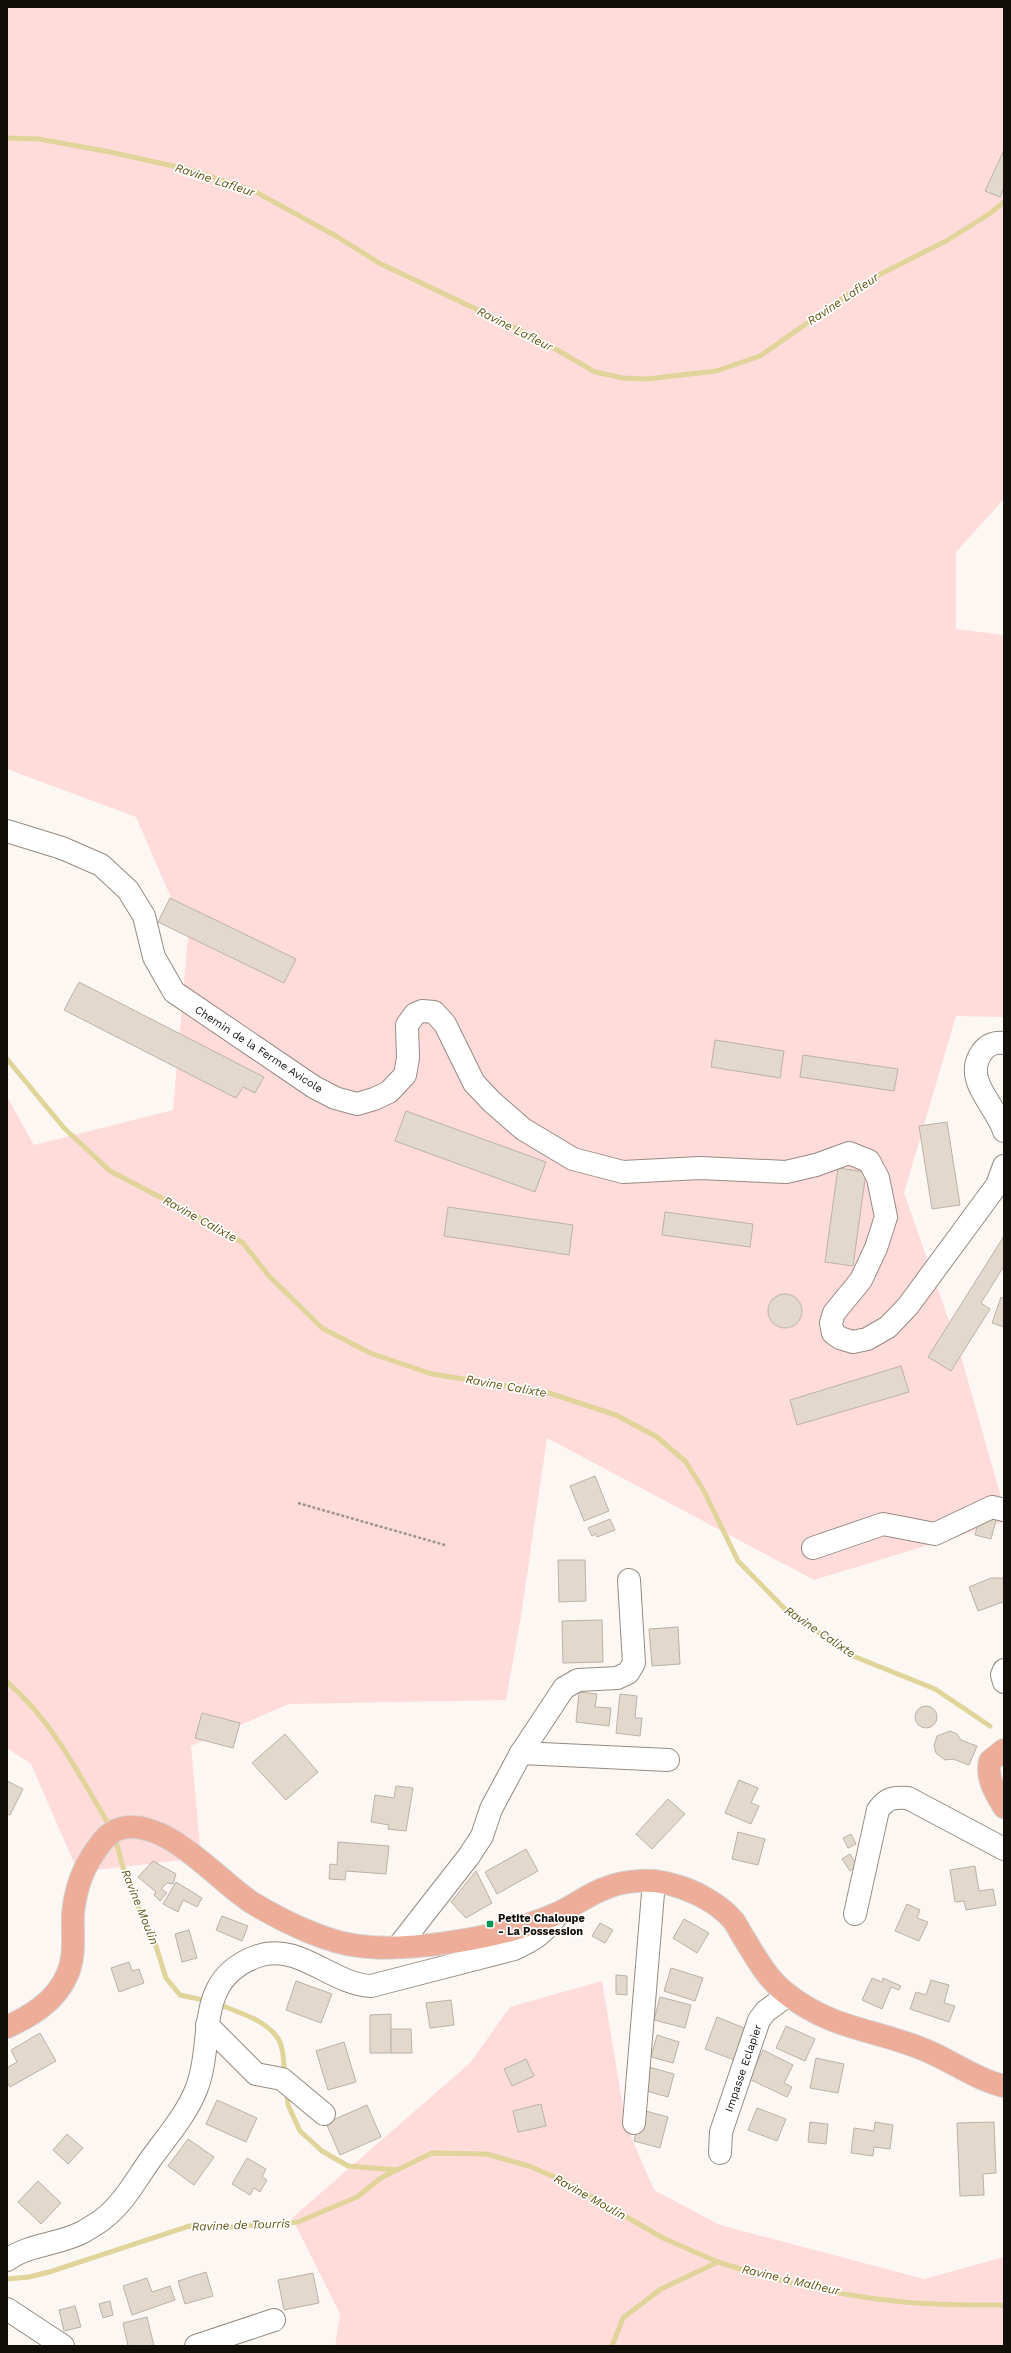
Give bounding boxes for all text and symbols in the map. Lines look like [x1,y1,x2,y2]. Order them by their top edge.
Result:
water label: Ravine Lafleur [173,161,258,200]
water label: Ravine Lafleur [805,269,882,328]
water label: Ravine Lafleur [475,304,556,355]
street label: Chemin de la Ferme Avicole [192,1003,325,1096]
water label: Ravine Calixte [161,1193,239,1245]
water label: Ravine Calixte [464,1372,548,1400]
water label: Ravine Calixte [782,1603,858,1661]
water label: Ravine Moulin [119,1867,161,1947]
place label: Petite Chaloupe - La Possession [498,1912,585,1938]
marker: Petite Chaloupe - La Possession [485,1919,495,1929]
street label: Impasse Eclapier [722,2022,765,2114]
water label: Ravine Moulin [552,2171,628,2223]
water label: Ravine de Tourris [191,2216,291,2234]
water label: Ravine à Malheur [741,2262,843,2298]

